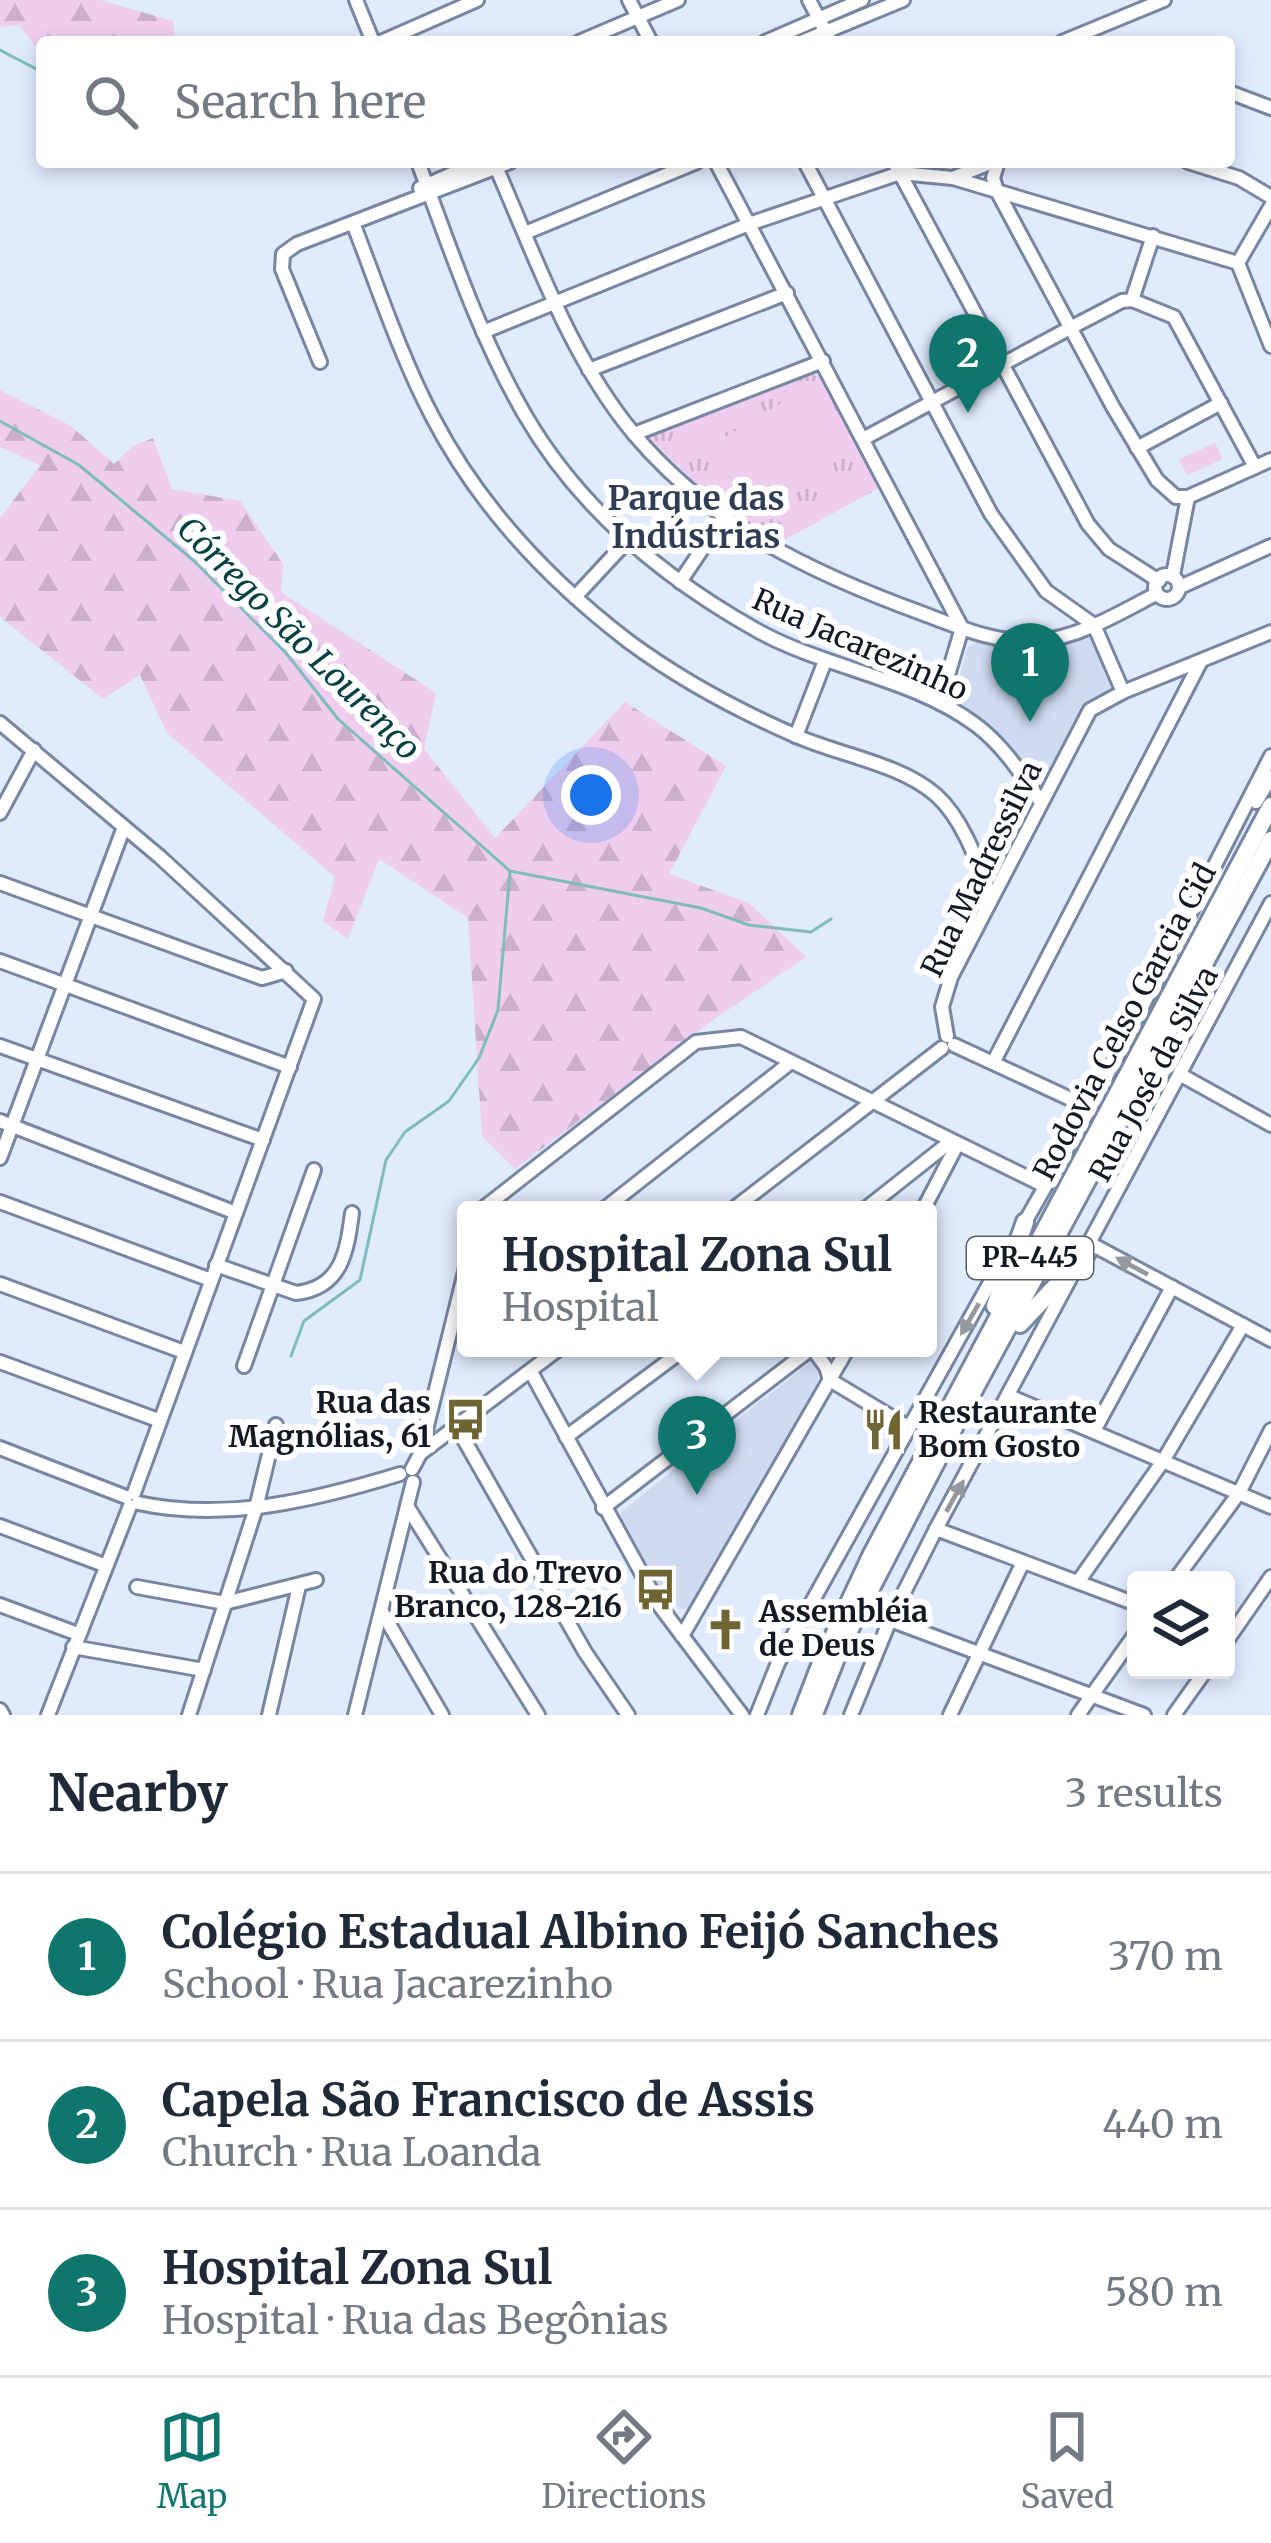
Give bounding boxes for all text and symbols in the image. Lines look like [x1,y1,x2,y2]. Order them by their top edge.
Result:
search box [36,36,1235,168]
icon: search [78,69,144,135]
text: Search here [174,74,426,130]
pin: 2 [929,314,1007,413]
district label: Parque das Indústrias [607,478,785,557]
water label: Córrego São Lourenço [168,508,429,769]
street label: Rua Jacarezinho [747,580,974,709]
pin: 1 [991,623,1069,722]
street label: Rua Madressilva [912,754,1050,983]
your location [561,765,621,825]
street label: Rodovia Celso Garcia Cid [1024,857,1224,1186]
street label: Rua José da Silva [1080,959,1226,1188]
popup [457,1201,937,1357]
text: Hospital Zona Sul [502,1227,892,1283]
road number: PR-445 [967,1237,1093,1279]
one-way arrow [1114,1256,1149,1277]
text: Hospital [502,1283,659,1332]
one-way arrow [960,1302,981,1335]
place label: Rua das Magnólias, 61 [229,1383,431,1455]
place label: Restaurante Bom Gosto [918,1393,1097,1465]
pin: 3 [658,1396,736,1495]
bus stop icon: Rua das Magnólias, 61 [442,1397,488,1443]
restaurant icon: Restaurante Bom Gosto [861,1407,907,1453]
one-way arrow [944,1478,965,1513]
place label: Rua do Trevo Branco, 128-216 [394,1553,622,1625]
bus stop icon: Rua do Trevo Branco, 128-216 [633,1567,679,1613]
map controls [1127,1571,1235,1679]
button: layers [1127,1571,1235,1679]
place label: Assembléia de Deus [758,1592,928,1664]
church icon: Assembléia de Deus [702,1606,748,1652]
text: Nearby [48,1761,228,1825]
text: 3 results [1065,1769,1223,1818]
text: Colégio Estadual Albino Feijó Sanches [162,1904,1000,1960]
text: 1 [78,1932,96,1981]
text: 370 m [1108,1932,1223,1981]
text: School · Rua Jacarezinho [162,1960,613,2009]
text: Capela São Francisco de Assis [162,2072,815,2128]
text: 2 [76,2100,98,2149]
text: 440 m [1102,2100,1223,2149]
text: Church · Rua Loanda [162,2128,541,2177]
text: Hospital Zona Sul [162,2240,552,2296]
text: 3 [76,2268,98,2317]
text: 580 m [1105,2268,1223,2317]
text: Hospital · Rua das Begônias [162,2296,669,2345]
tab: Map [157,2404,227,2517]
tab: Directions [541,2404,706,2517]
tab: Saved [1020,2404,1114,2517]

